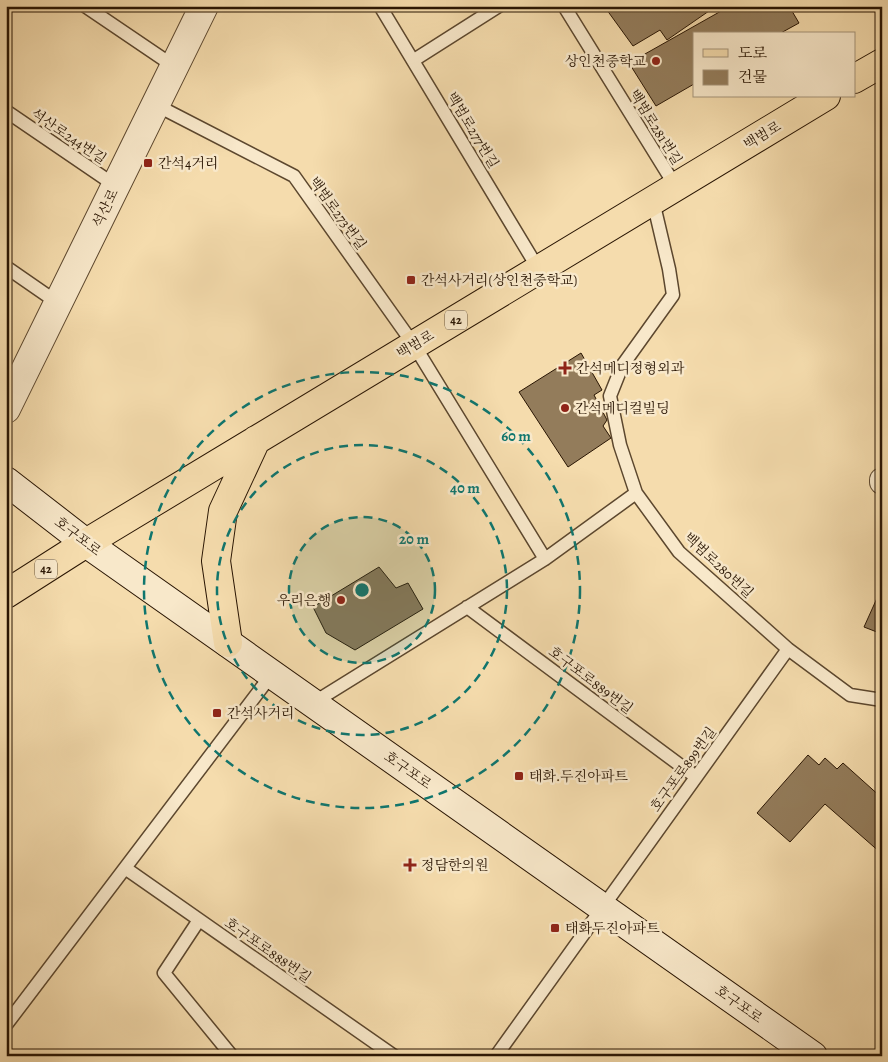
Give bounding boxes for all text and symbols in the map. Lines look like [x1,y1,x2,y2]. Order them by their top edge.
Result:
legend [693,32,856,98]
text: 도로 [738,43,767,63]
place label: 상인천중학교 [565,52,646,71]
marker: 상인천중학교 [650,55,662,67]
text: 건물 [738,67,767,87]
street label: 백범로281번길 [625,86,686,169]
street label: 백범로277번길 [442,88,503,172]
street label: 석산로244번길 [27,104,110,169]
street label: 백범로 [740,117,785,154]
place label: 간석4거리 [158,154,218,173]
marker: 간석4거리 [142,157,154,169]
street label: 백범로273번길 [305,173,371,254]
street label: 석산로 [88,185,123,231]
place label: 간석사거리(상인천중학교) [421,271,578,290]
marker: 간석사거리(상인천중학교) [405,274,417,286]
road number: 42 [445,310,467,330]
street label: 백범로 [393,326,438,363]
place label: 간석메디정형외과 [576,359,685,378]
marker: 간석메디정형외과 [558,361,572,375]
place label: 간석메디컬빌딩 [575,399,670,418]
marker: 간석메디컬빌딩 [559,402,571,414]
text: 60 m [501,426,531,446]
text: 40 m [450,478,480,498]
street label: 호구포로 [50,513,105,561]
street label: 백범로280번길 [680,528,758,603]
text: 20 m [399,529,429,549]
road number: 42 [35,560,57,578]
centre of rings [353,581,371,599]
place label: 우리은행 [277,591,331,610]
marker: 우리은행 [335,594,347,606]
street label: 호구포로889번길 [545,642,637,718]
place label: 간석사거리 [227,704,295,723]
marker: 간석사거리 [211,707,223,719]
street label: 호구포로899번길 [646,723,721,816]
street label: 호구포로 [380,747,436,794]
place label: 태화.두진아파트 [529,767,628,786]
marker: 태화.두진아파트 [513,770,525,782]
place label: 정담한의원 [421,856,489,875]
marker: 정담한의원 [403,858,417,872]
street label: 호구포로888번길 [221,914,315,987]
place label: 태화두진아파트 [565,919,660,938]
marker: 태화두진아파트 [549,922,561,934]
street label: 호구포로 [711,981,767,1028]

